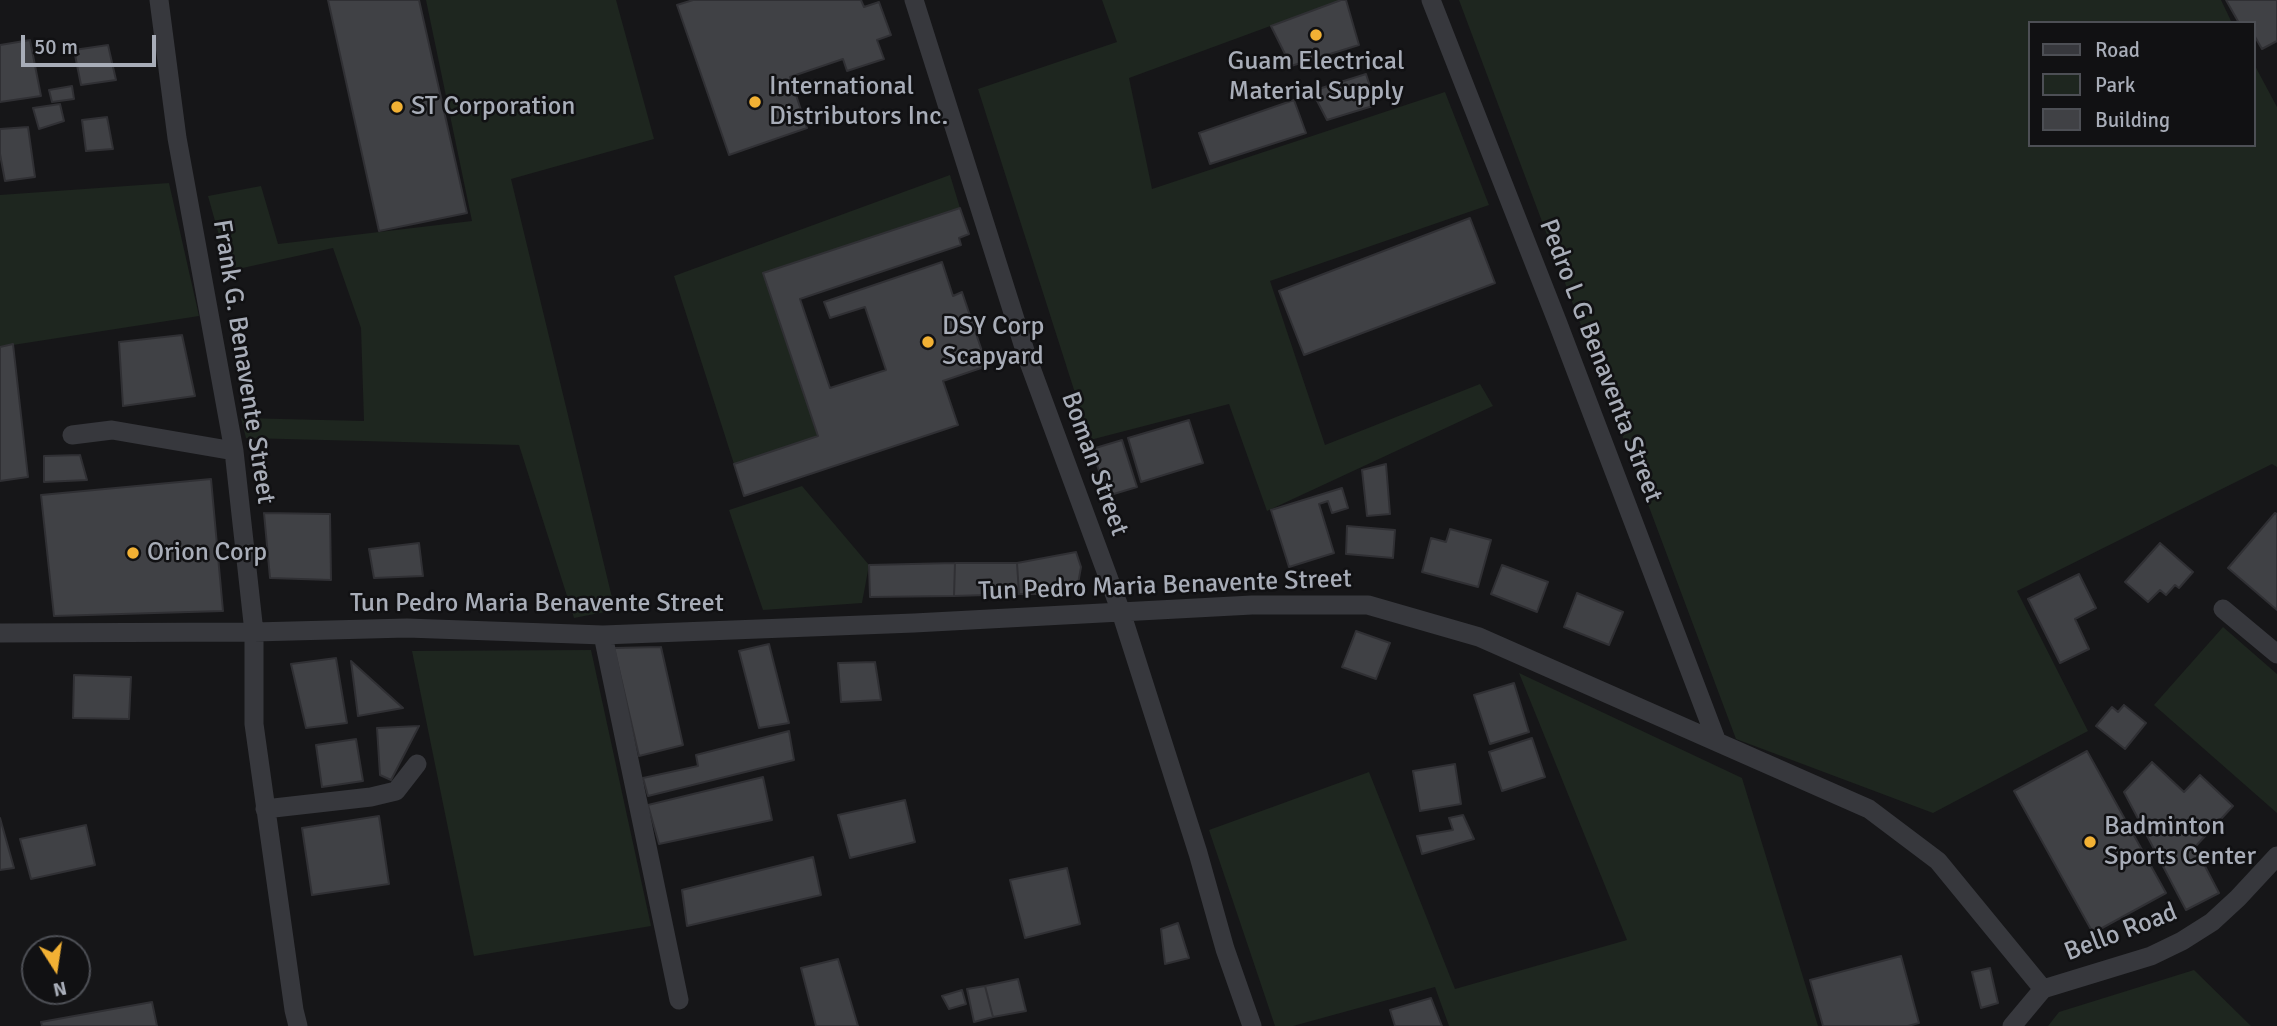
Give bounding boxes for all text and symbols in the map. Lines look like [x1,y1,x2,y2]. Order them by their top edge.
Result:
scale bar [24,21,159,65]
legend [2028,21,2256,147]
marker: Guam Electrical Material Supply [1308,27,1324,43]
text: 50 m [34,34,78,60]
text: Road [2095,37,2140,63]
place label: Guam Electrical Material Supply [1227,46,1405,108]
place label: International Distributors Inc. [769,71,948,132]
text: Park [2095,72,2135,98]
place label: ST Corporation [411,91,575,123]
marker: International Distributors Inc. [747,94,763,110]
marker: ST Corporation [389,99,405,115]
text: Building [2095,107,2170,133]
street label: Pedro L G Benaventa Street [1532,215,1668,507]
street label: Frank G. Benavente Street [205,218,281,506]
place label: DSY Corp Scapyard [942,311,1044,372]
marker: DSY Corp Scapyard [920,334,936,350]
street label: Boman Street [1054,388,1134,540]
place label: Orion Corp [147,537,267,569]
marker: Orion Corp [125,545,141,561]
street label: Tun Pedro Maria Benavente Street [978,564,1352,608]
street label: Tun Pedro Maria Benavente Street [350,588,724,620]
place label: Badminton Sports Center [2104,811,2256,872]
marker: Badminton Sports Center [2082,834,2098,850]
street label: Bello Road [2060,897,2182,969]
north arrow [21,935,91,1005]
text: N [51,975,69,1002]

